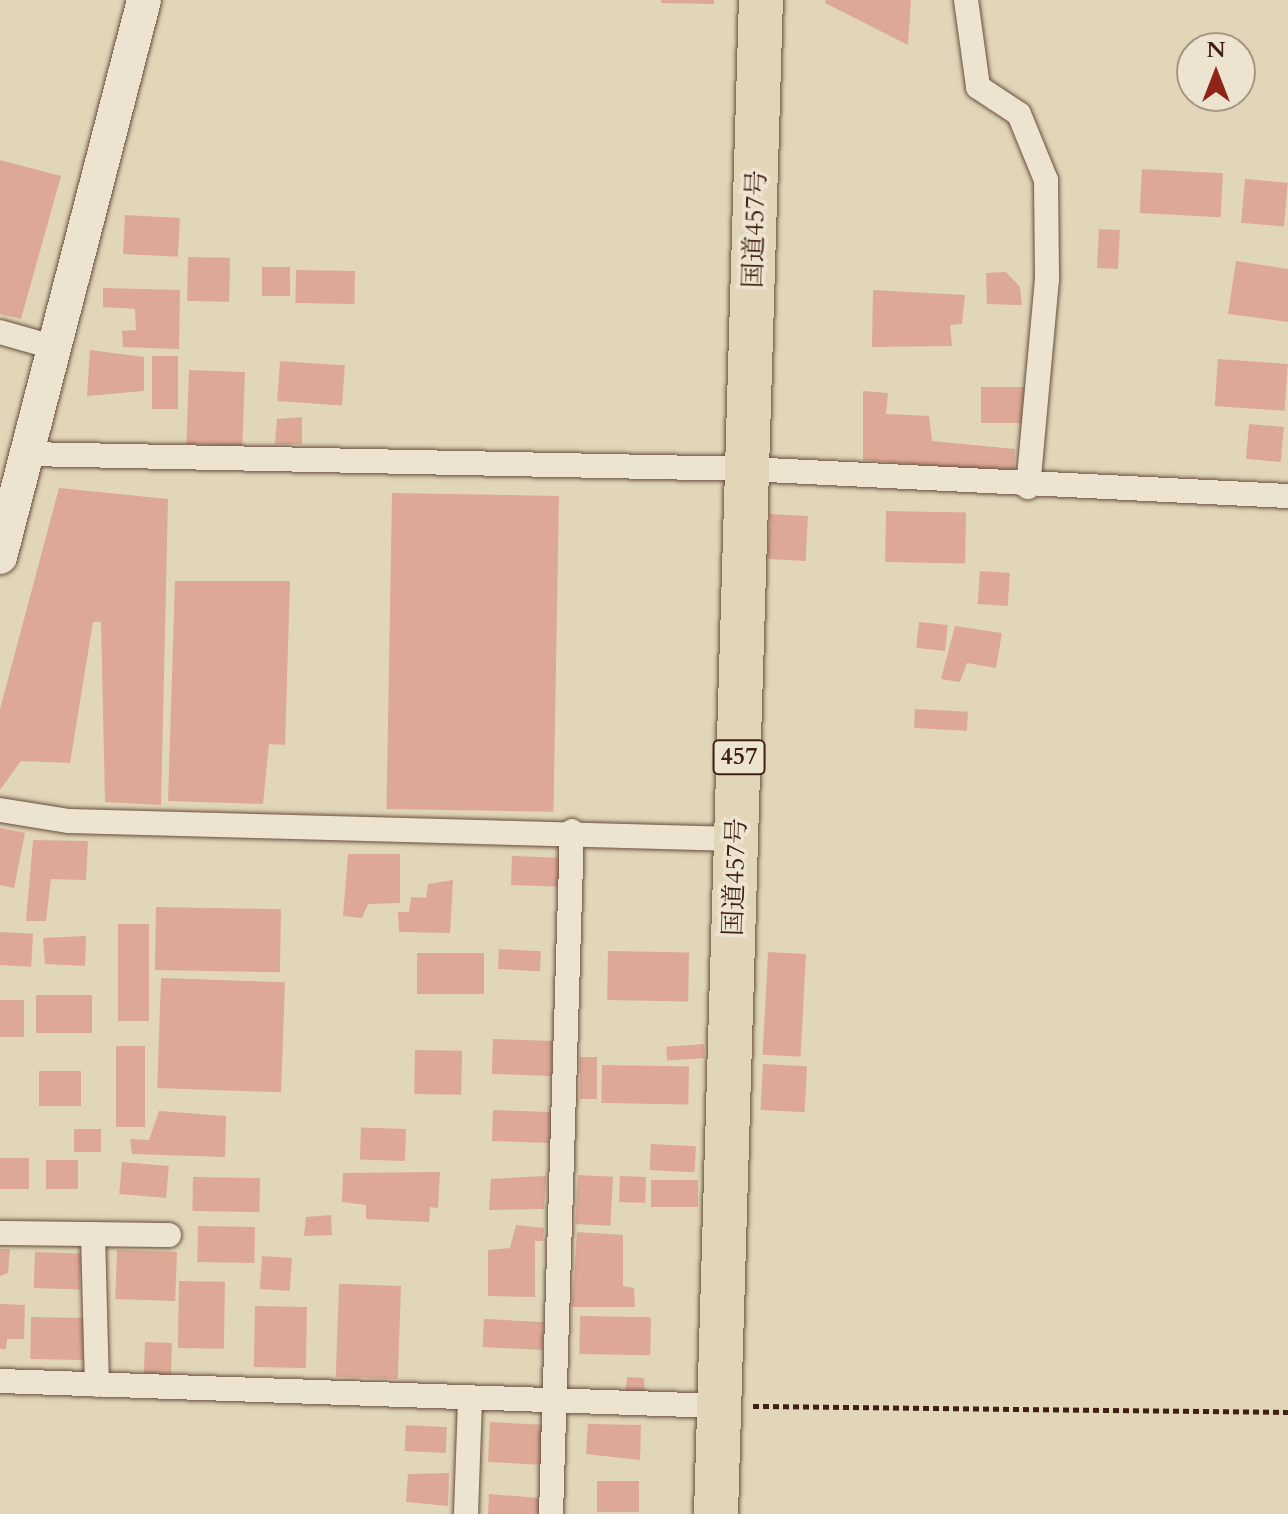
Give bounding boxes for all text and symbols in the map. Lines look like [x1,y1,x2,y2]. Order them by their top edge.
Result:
north arrow [1176,32,1256,112]
text: N [1206,35,1226,65]
street label: 国道457号 [737,170,773,288]
road number: 457 [711,737,767,777]
street label: 国道457号 [717,818,753,936]

